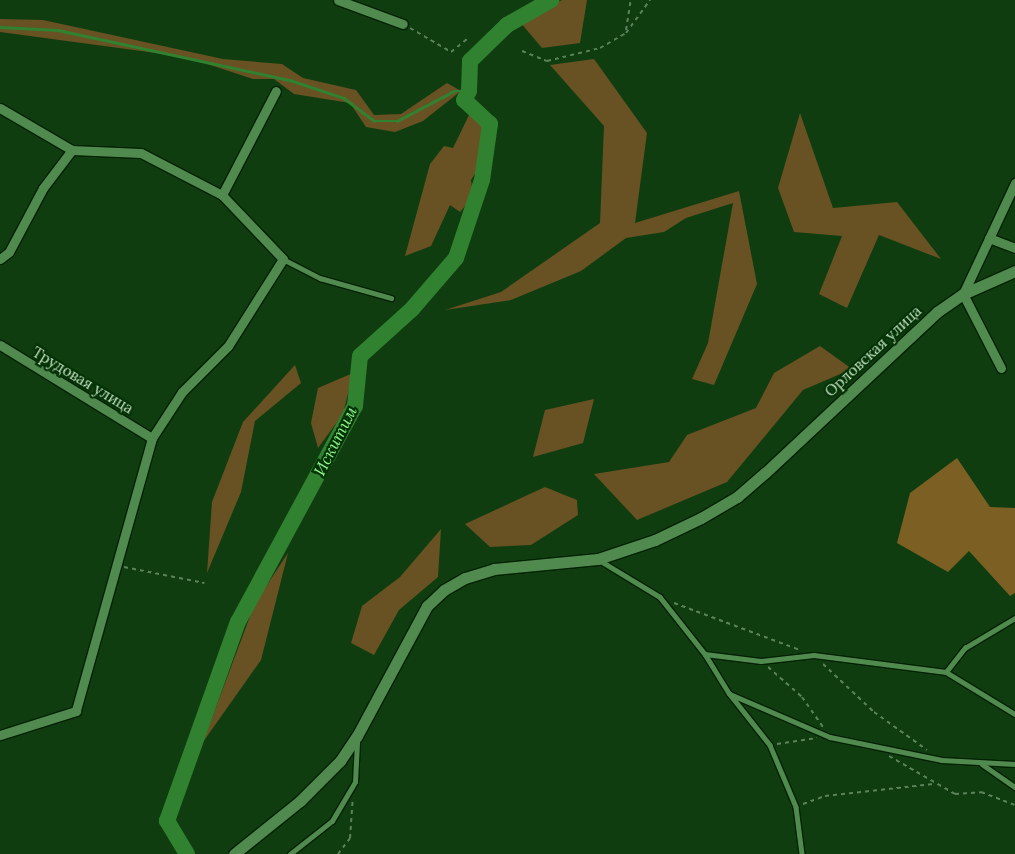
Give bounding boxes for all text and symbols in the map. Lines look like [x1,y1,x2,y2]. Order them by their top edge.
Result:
street label: Орловская улица [821,302,925,400]
street label: Трудовая улица [29,343,137,417]
water label: Искитим [309,403,361,479]

